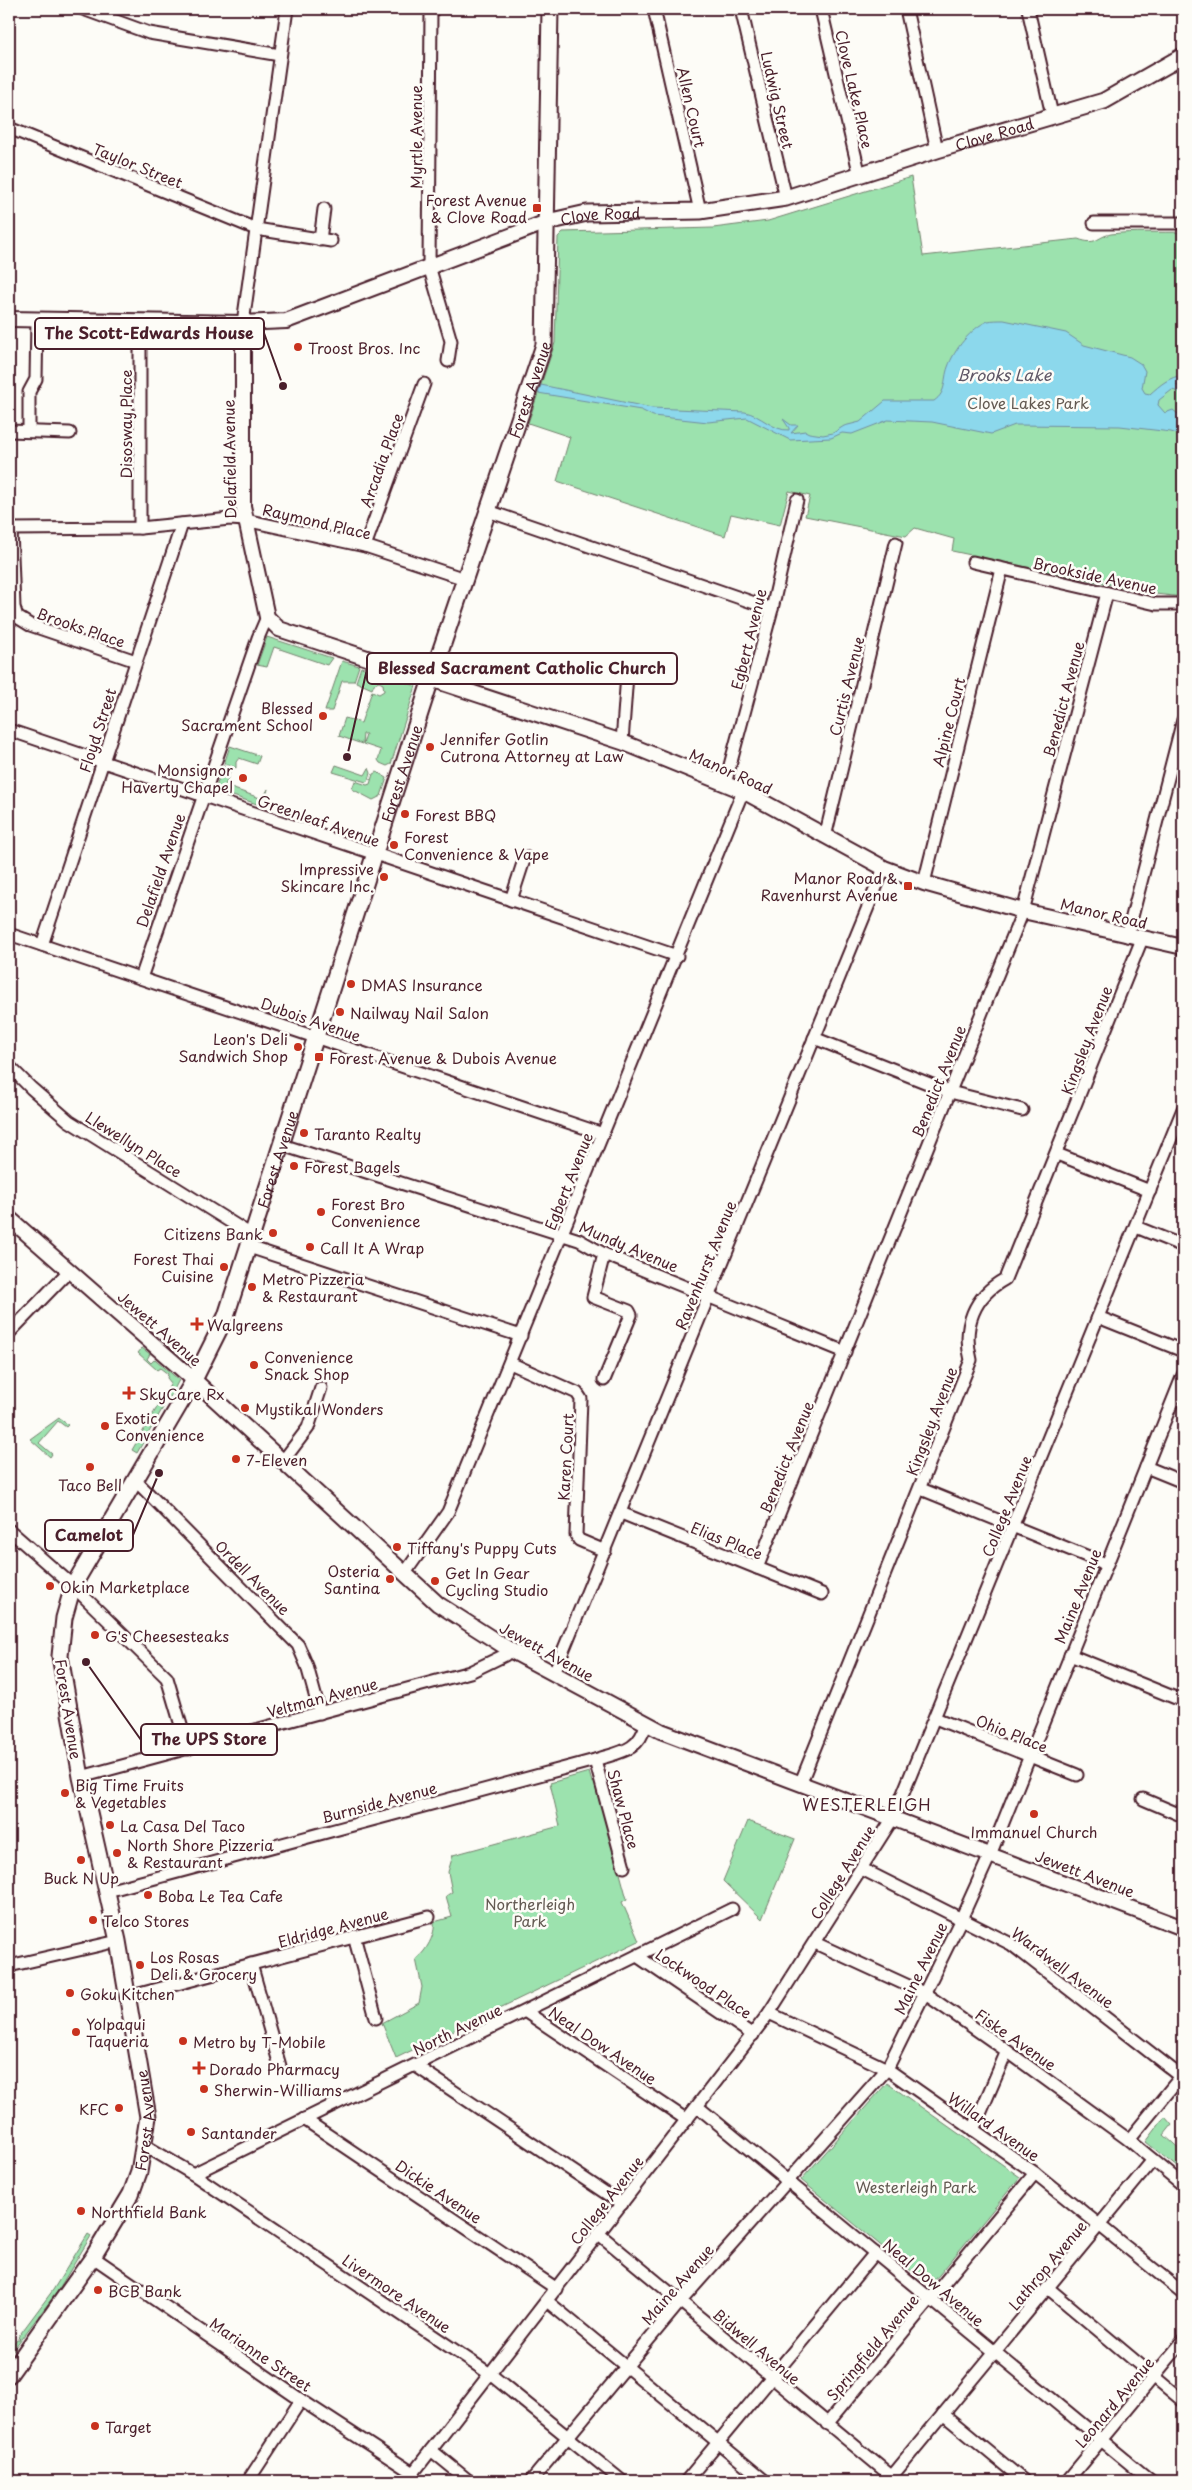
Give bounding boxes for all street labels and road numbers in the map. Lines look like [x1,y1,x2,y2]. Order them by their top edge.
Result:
street label: Clove Lake Place [830,27,880,151]
street label: Ludwig Street [756,49,800,151]
street label: Allen Court [672,64,712,150]
street label: Myrtle Avenue [404,85,427,189]
street label: Clove Road [952,111,1036,156]
street label: Taylor Street [89,136,187,194]
street label: Clove Road [558,201,641,230]
street label: Forest Avenue [502,337,556,441]
street label: Disosway Place [114,369,137,479]
street label: Delafield Avenue [216,399,242,519]
street label: Arcadia Place [353,409,409,510]
street label: Raymond Place [260,497,374,545]
street label: Brookside Avenue [1031,551,1159,599]
street label: Egbert Avenue [724,586,772,692]
street label: Brooks Place [34,601,128,653]
street label: Curtis Avenue [823,634,869,738]
street label: Benedict Avenue [1036,638,1090,760]
street label: Alpine Court [926,675,970,769]
street label: Floyd Street [73,685,121,775]
street label: Forest Avenue [374,721,427,825]
street label: Manor Road [686,742,776,800]
street label: Greenleaf Avenue [255,788,383,852]
street label: Delafield Avenue [130,810,190,930]
street label: Manor Road [1058,892,1150,934]
street label: Kingsley Avenue [1055,982,1117,1098]
street label: Dubois Avenue [258,991,364,1047]
street label: Benedict Avenue [905,1021,971,1141]
street label: Llewellyn Place [81,1105,187,1183]
street label: Forest Avenue [250,1107,303,1211]
street label: Egbert Avenue [538,1129,598,1233]
street label: Ravenhurst Avenue [669,1197,741,1333]
street label: Mundy Avenue [576,1215,682,1277]
street label: Jewett Avenue [113,1285,207,1371]
street label: Kingsley Avenue [900,1363,962,1479]
street label: Benedict Avenue [753,1397,819,1517]
street label: Karen Court [551,1413,579,1501]
street label: College Avenue [975,1452,1037,1560]
street label: Elias Place [688,1515,766,1565]
street label: Ordell Avenue [210,1534,296,1620]
street label: Maine Avenue [1047,1545,1107,1647]
street label: Jewett Avenue [496,1616,598,1686]
street label: Forest Avenue [50,1657,88,1761]
street label: Veltman Avenue [264,1671,380,1723]
street label: Ohio Place [973,1708,1051,1758]
street label: Shaw Place [602,1766,646,1852]
street label: Burnside Avenue [319,1776,439,1828]
street label: College Avenue [804,1820,880,1924]
street label: Jewett Avenue [1032,1843,1138,1903]
street label: Eldridge Avenue [275,1901,391,1953]
street label: Maine Avenue [888,1918,952,2018]
street label: Wardwell Avenue [1007,1921,1119,2013]
street label: Lockwood Place [651,1942,757,2024]
street label: North Avenue [408,1997,506,2061]
street label: Neal Dow Avenue [544,2000,662,2090]
street label: Fiske Avenue [971,2003,1061,2075]
street label: Forest Avenue [128,2068,160,2173]
street label: Willard Avenue [943,2086,1045,2166]
street label: College Avenue [564,2151,648,2249]
street label: Dickie Avenue [391,2154,487,2228]
street label: Lathrop Avenue [1002,2215,1092,2315]
street label: Neal Dow Avenue [878,2233,990,2331]
street label: Maine Avenue [635,2238,719,2330]
street label: Livermore Avenue [338,2248,456,2338]
street label: Springfield Avenue [820,2289,924,2405]
street label: Bidwell Avenue [708,2303,806,2389]
street label: Marianne Street [205,2311,317,2397]
street label: Leonard Avenue [1069,2351,1159,2453]

